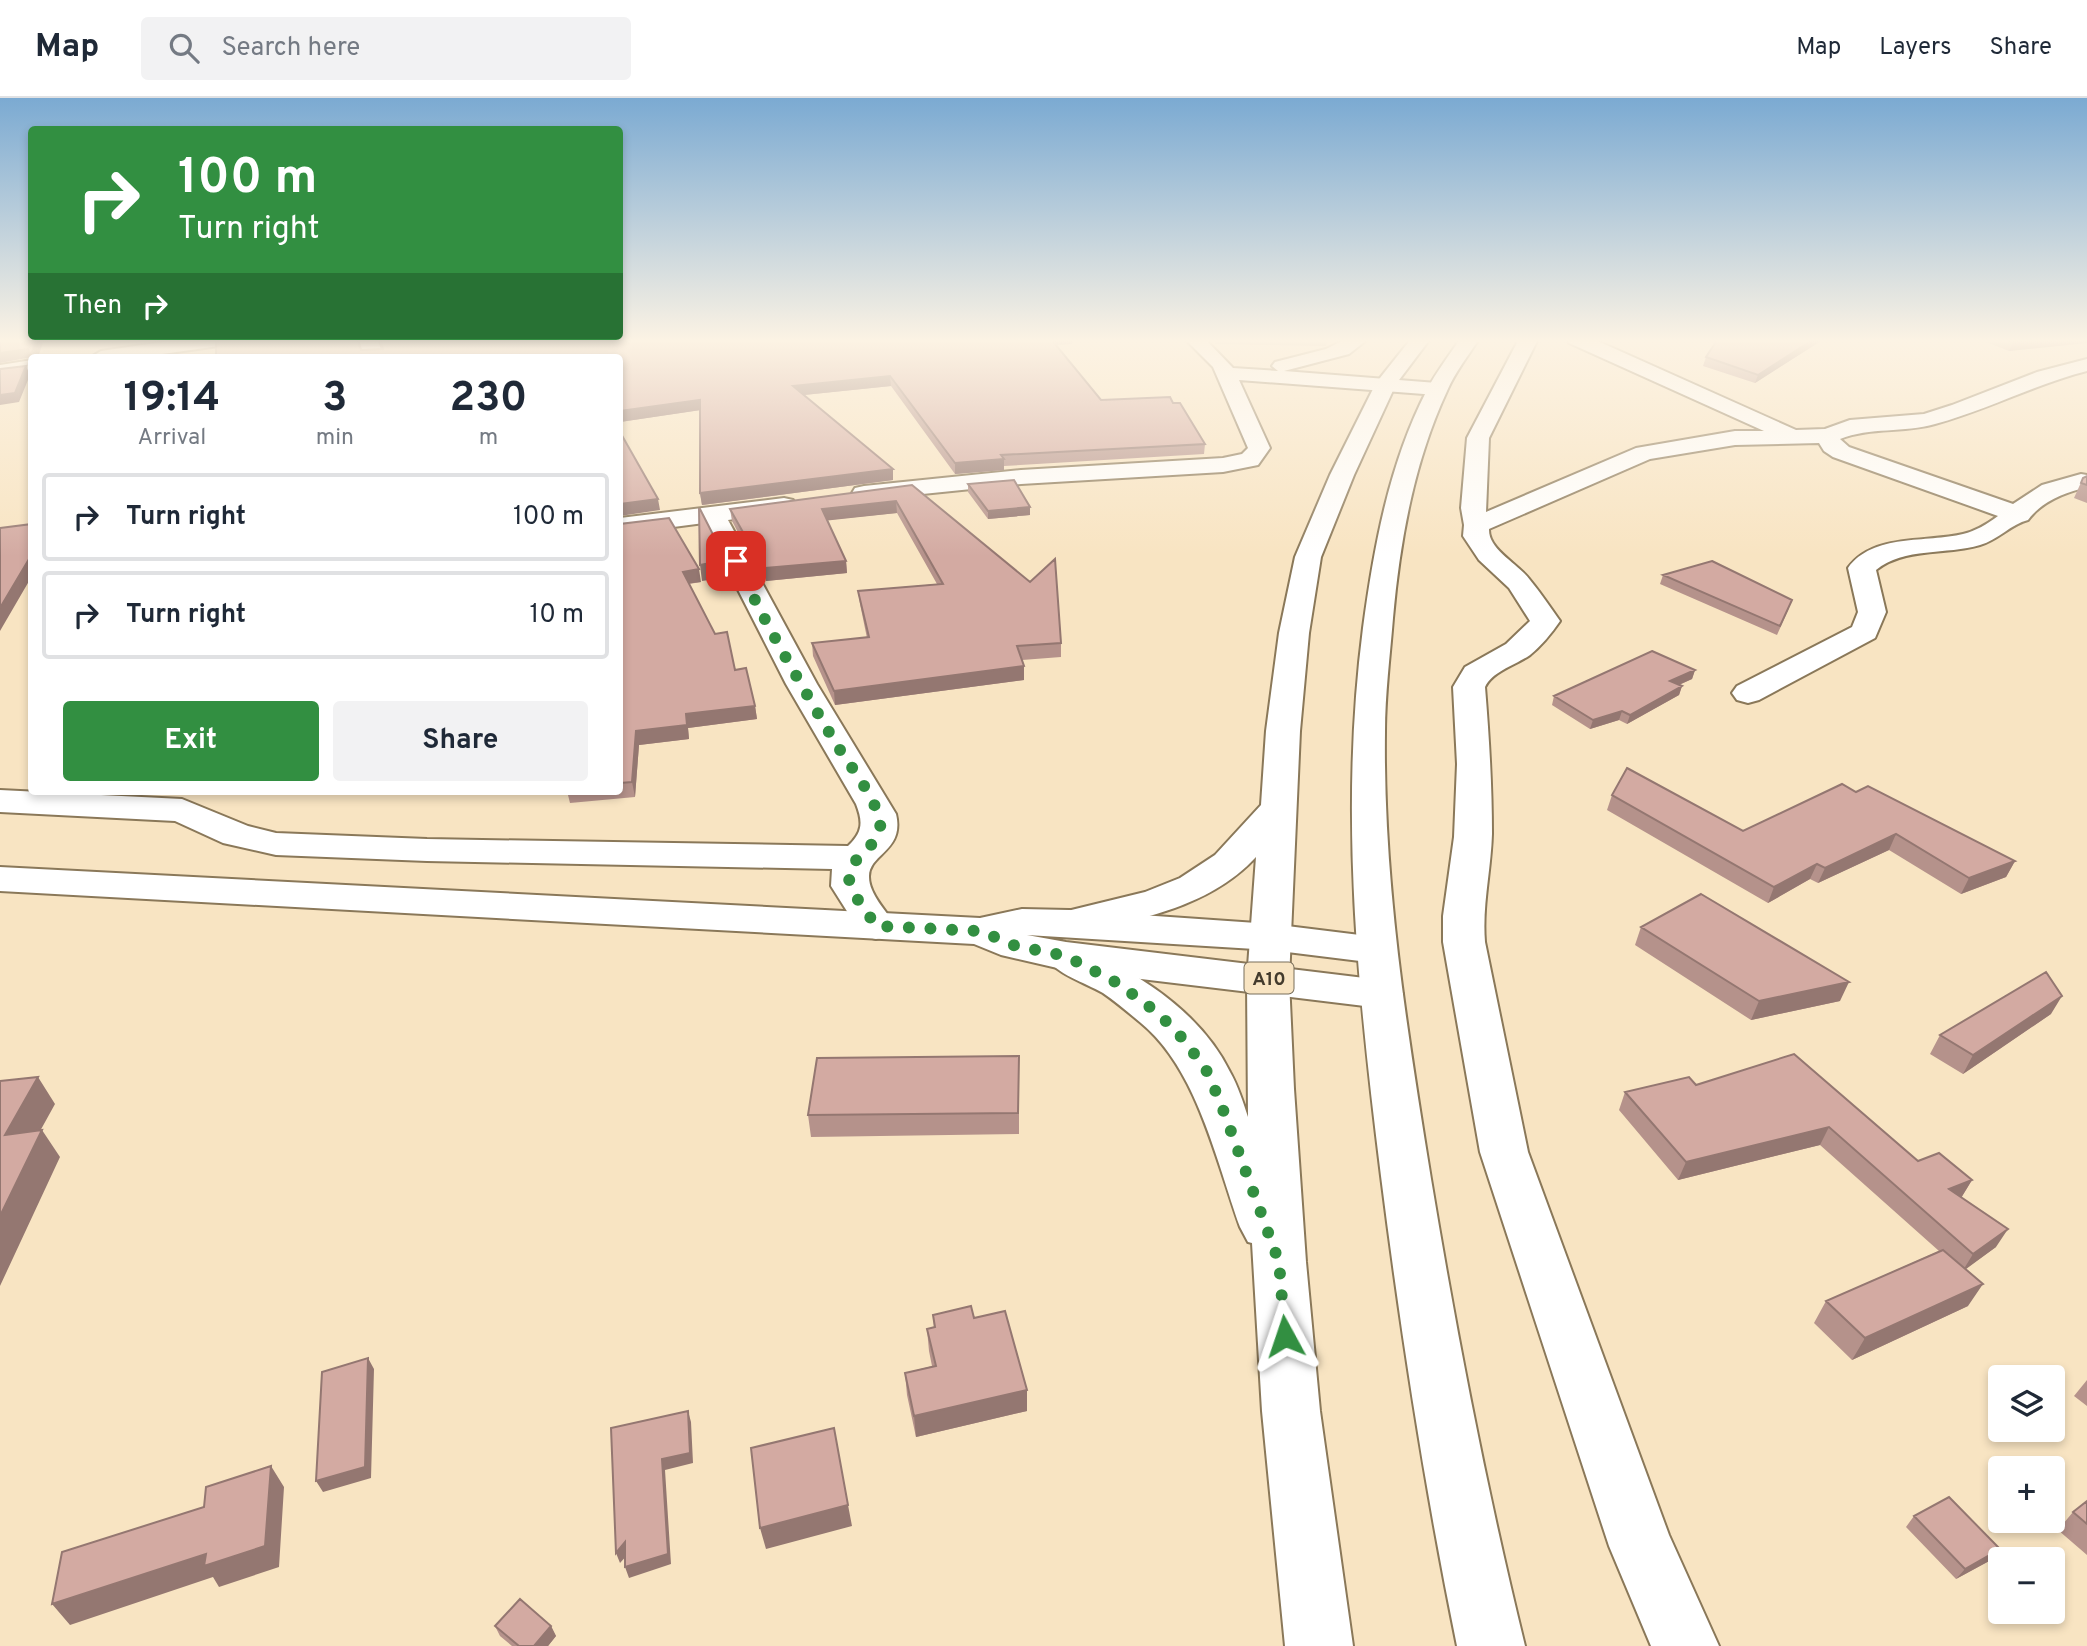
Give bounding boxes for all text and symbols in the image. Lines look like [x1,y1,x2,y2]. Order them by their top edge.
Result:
search box [141,17,631,80]
text: Map [35,27,99,69]
icon: search [165,29,203,67]
text: Search here [221,32,360,65]
text: Map [1796,33,1841,63]
text: Layers [1879,33,1951,63]
text: Share [1989,33,2052,63]
text: 100 m [178,149,317,211]
icon: right [63,154,154,245]
text: Turn right [178,210,320,250]
icon: right [136,287,174,325]
text: Then [63,290,122,323]
text: 19:14 [124,373,220,426]
text: 3 [322,373,347,426]
text: 230 [450,373,527,426]
text: Arrival [138,424,206,453]
text: min [316,424,354,453]
text: m [479,424,498,453]
icon: right [67,498,105,536]
text: Turn right [126,501,246,534]
text: 100 m [513,501,584,534]
pin [706,531,766,591]
icon: arrive [717,542,755,580]
icon: right [67,596,105,634]
text: Turn right [126,599,246,632]
text: 10 m [529,599,584,632]
button: Exit [63,701,319,781]
button: Share [333,701,588,781]
road number: A10 [1244,962,1294,993]
position arrow [1248,1299,1322,1373]
map controls [1988,1365,2065,1624]
button: layers [1988,1365,2065,1442]
button: + [1988,1456,2065,1533]
button: − [1988,1547,2065,1624]

